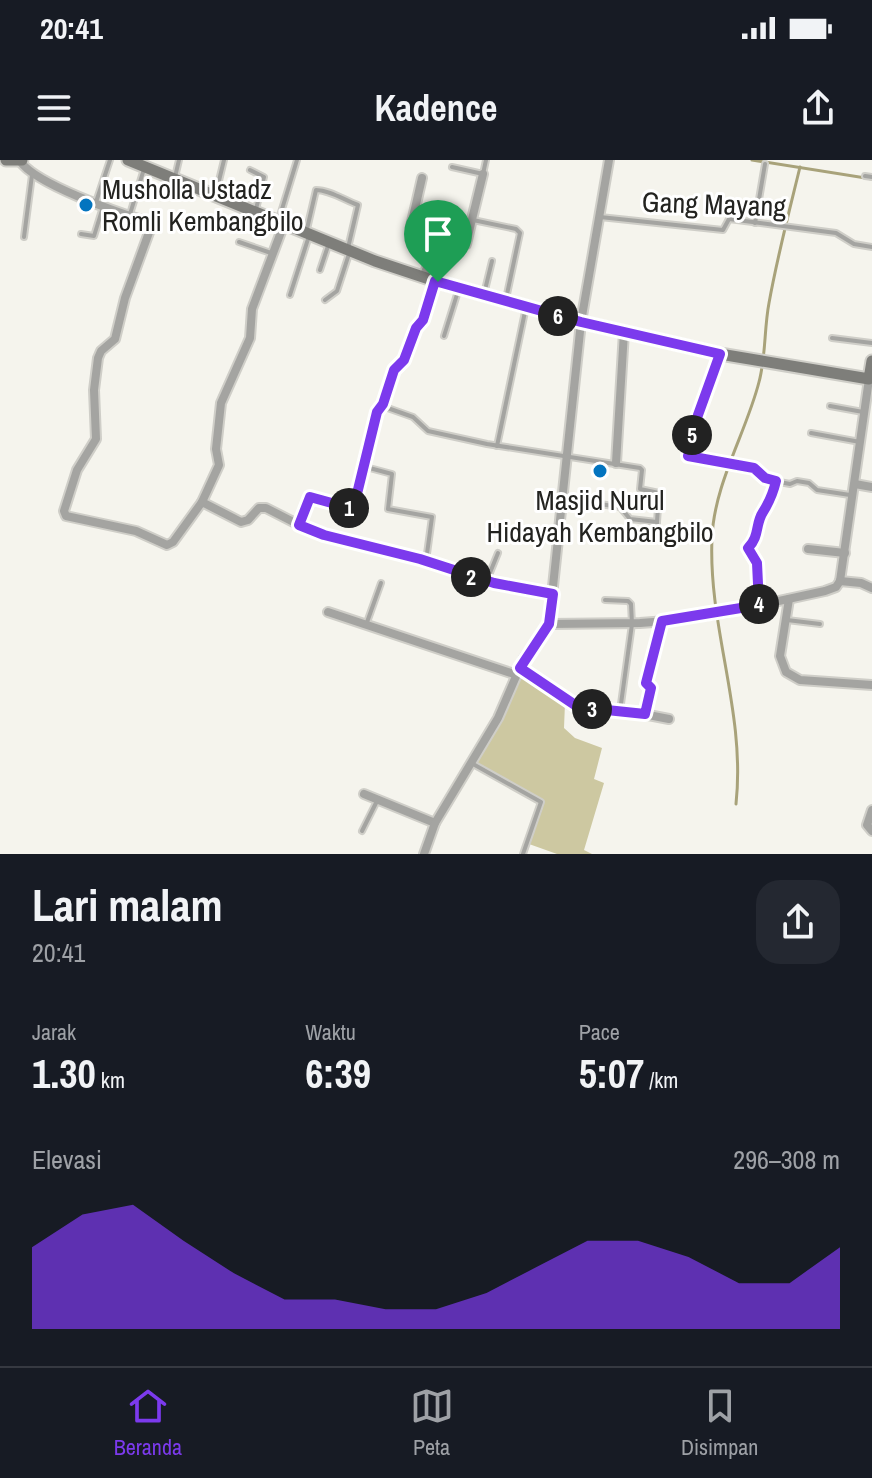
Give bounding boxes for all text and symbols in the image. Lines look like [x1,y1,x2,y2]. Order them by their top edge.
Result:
text: 20:41 [40,8,103,48]
text: Kadence [374,84,498,132]
icon: menu [32,86,76,130]
icon: share [796,86,840,130]
place label: Musholla Ustadz Romli Kembangbilo [102,170,304,240]
street label: Gang Mayang [641,182,787,226]
marker: Musholla Ustadz Romli Kembangbilo [77,196,95,214]
pin [404,200,472,282]
icon: arrive [416,212,460,256]
pin: 6 [538,296,578,336]
text: 6 [553,301,563,331]
pin: 5 [672,415,712,455]
text: 5 [687,420,697,450]
marker: Masjid Nurul Hidayah Kembangbilo [591,462,609,480]
place label: Masjid Nurul Hidayah Kembangbilo [486,481,714,551]
pin: 1 [329,488,369,528]
text: 1 [344,493,354,523]
pin: 2 [451,557,491,597]
text: 2 [466,562,476,592]
pin: 4 [739,584,779,624]
text: 4 [754,589,764,619]
pin: 3 [572,689,612,729]
text: 3 [587,694,597,724]
text: Lari malam [32,875,223,935]
button: share [756,880,840,964]
text: 20:41 [32,935,85,970]
text: Jarak [32,1017,76,1047]
text: Waktu [305,1017,356,1047]
text: Pace [579,1017,620,1047]
text: 1.30 [32,1047,96,1100]
text: 6:39 [305,1047,371,1100]
text: 5:07 [579,1047,644,1100]
text: km [96,1065,125,1095]
text: /km [644,1065,678,1095]
text: Elevasi [32,1142,102,1177]
text: 296–308 m [733,1142,840,1177]
tab: Beranda [114,1384,182,1462]
tab: Peta [410,1384,454,1462]
tab: Disimpan [681,1384,758,1462]

